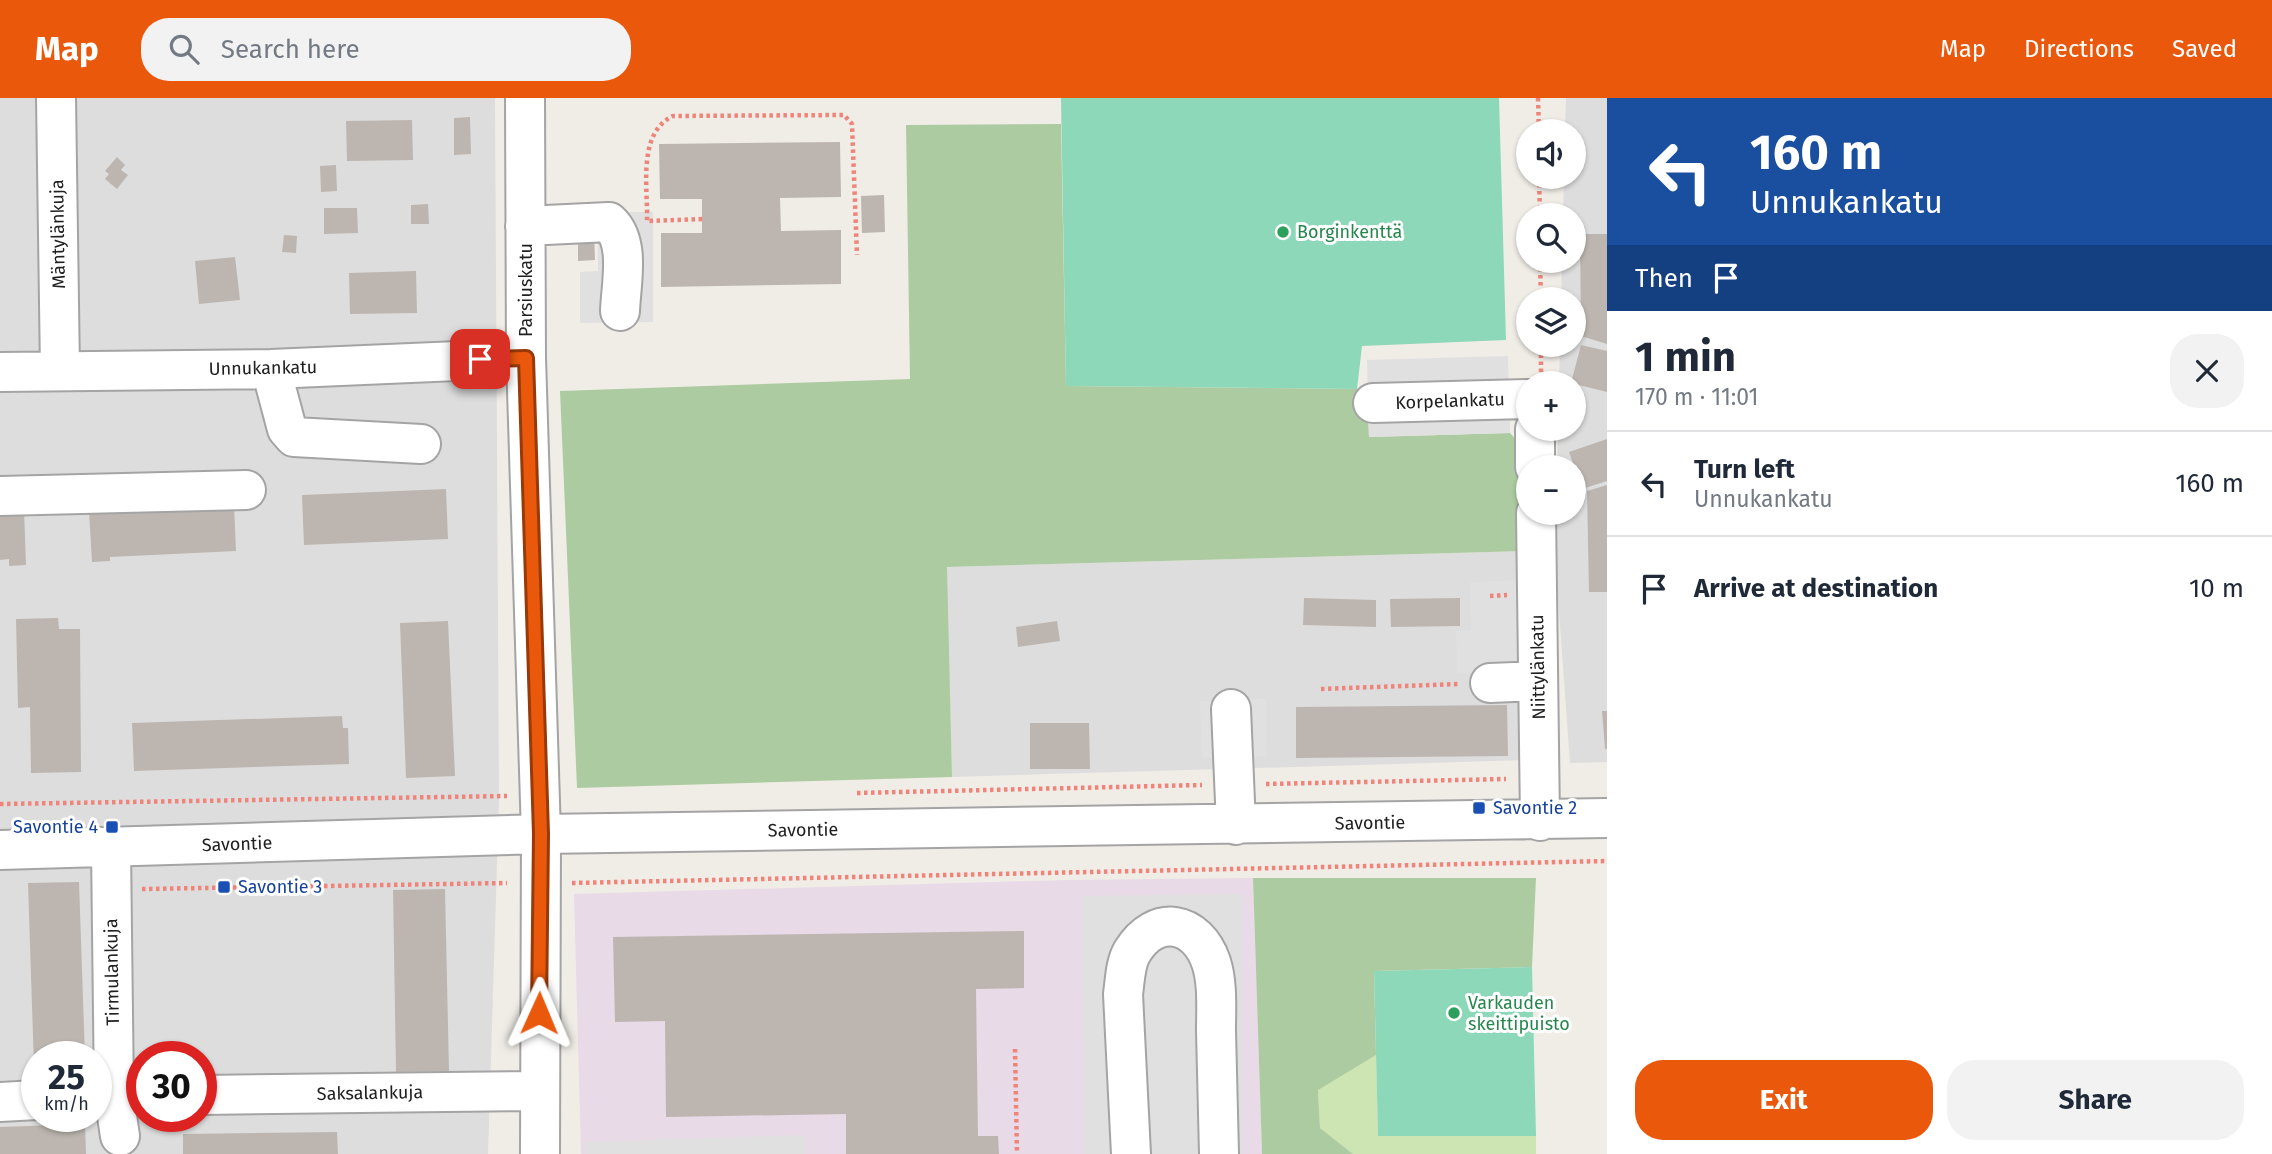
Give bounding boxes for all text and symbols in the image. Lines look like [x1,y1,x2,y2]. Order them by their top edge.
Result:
search box [141,18,631,81]
text: Map [35,29,99,69]
icon: search [165,30,203,68]
text: Search here [221,34,360,65]
text: Map [1940,35,1986,63]
text: Directions [2024,35,2134,63]
text: Saved [2172,35,2237,63]
map controls [1516,119,1586,525]
button: sound [1516,119,1586,189]
text: 160 m [1750,123,1882,182]
icon: left [1635,126,1726,217]
street label: Mäntylänkuja [46,179,70,289]
text: Unnukankatu [1750,183,1943,221]
button: search [1516,203,1586,273]
place label: Borginkenttä [1297,221,1402,243]
marker: Borginkenttä [1275,224,1291,240]
street label: Parsiuskatu [515,243,537,337]
icon: arrive [1707,259,1745,297]
text: Then [1635,263,1693,294]
button: layers [1516,287,1586,357]
pin [450,329,510,389]
text: 1 min [1635,332,1736,382]
button: close [2170,334,2244,408]
icon: arrive [461,340,499,378]
street label: Unnukankatu [209,356,317,380]
button: + [1516,371,1586,441]
text: 170 m · 11:01 [1635,383,1759,411]
street label: Korpelankatu [1395,388,1505,414]
text: Turn left [1694,454,1795,485]
button: − [1516,455,1586,525]
icon: left [1635,465,1673,503]
text: 160 m [2175,468,2244,499]
text: Unnukankatu [1694,485,1833,513]
icon: arrive [1635,570,1673,608]
text: Arrive at destination [1694,573,1938,604]
text: 10 m [2189,573,2244,604]
street label: Niittylänkatu [1526,614,1550,720]
place label: Savontie 2 [1493,797,1577,819]
marker: Savontie 2 [1471,800,1487,816]
street label: Savontie [1335,811,1405,835]
place label: Savontie 4 [13,816,98,838]
street label: Savontie [768,818,838,842]
marker: Savontie 4 [104,819,120,835]
street label: Savontie [201,832,273,856]
place label: Savontie 3 [238,876,322,898]
marker: Savontie 3 [216,879,232,895]
street label: Tirmulankuja [100,918,124,1026]
position arrow [502,976,576,1050]
place label: Varkauden skeittipuisto [1468,992,1570,1035]
marker: Varkauden skeittipuisto [1446,1005,1462,1021]
speed limit sign: 30 [126,1041,217,1132]
text: 25 [48,1056,85,1098]
button: Exit [1635,1060,1933,1140]
button: Share [1947,1060,2244,1140]
street label: Saksalankuja [317,1081,423,1105]
text: km/h [44,1093,89,1115]

